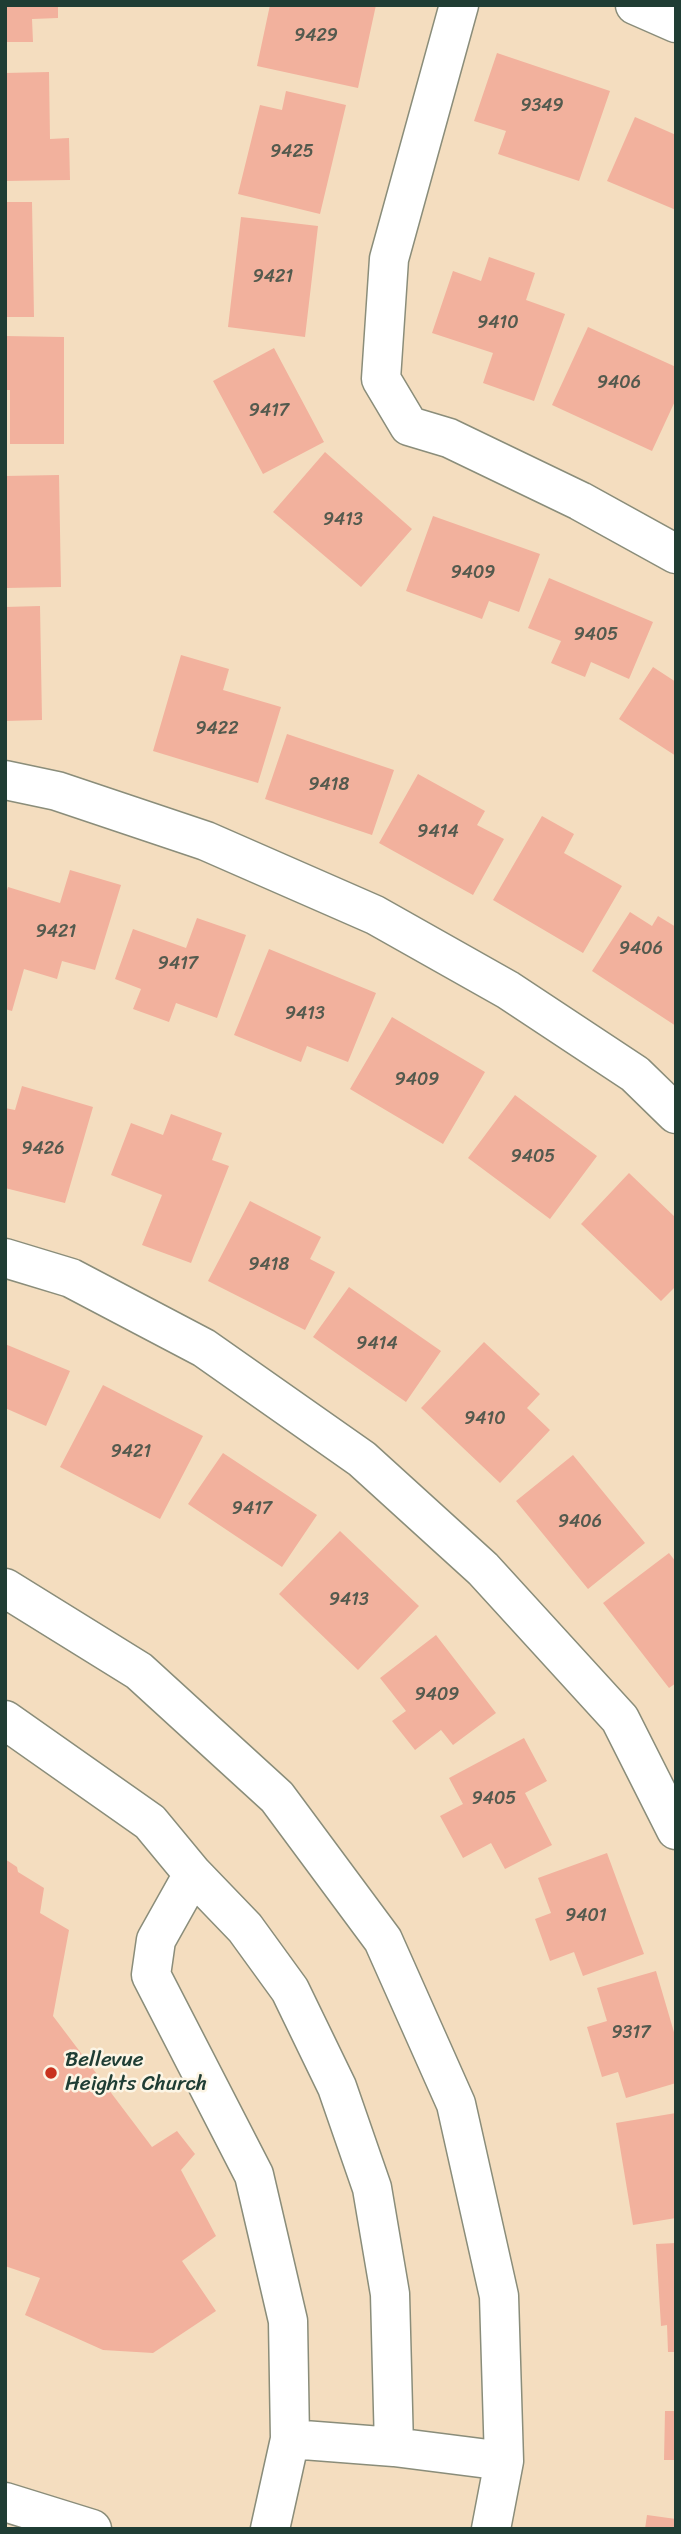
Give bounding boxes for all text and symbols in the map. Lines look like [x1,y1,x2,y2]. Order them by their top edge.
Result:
house number: 9429 [294,25,338,47]
house number: 9349 [520,95,564,117]
house number: 9425 [270,141,314,163]
house number: 9421 [253,266,293,288]
house number: 9410 [477,312,519,334]
house number: 9406 [597,372,641,394]
house number: 9417 [249,400,289,422]
house number: 9413 [323,509,363,531]
house number: 9409 [451,562,495,584]
house number: 9405 [574,624,618,646]
house number: 9422 [195,718,239,740]
house number: 9418 [309,774,349,796]
house number: 9414 [417,821,459,843]
house number: 9421 [36,921,76,943]
house number: 9406 [619,938,663,960]
house number: 9417 [158,953,198,975]
house number: 9413 [285,1003,325,1025]
house number: 9409 [395,1069,439,1091]
house number: 9426 [22,1138,64,1160]
house number: 9405 [511,1146,555,1168]
house number: 9418 [249,1254,289,1276]
house number: 9414 [356,1333,398,1355]
house number: 9410 [464,1408,506,1430]
house number: 9421 [111,1441,151,1463]
house number: 9417 [232,1498,272,1520]
house number: 9406 [558,1511,602,1533]
house number: 9413 [329,1589,369,1611]
house number: 9409 [415,1684,459,1706]
house number: 9405 [472,1788,516,1810]
house number: 9401 [565,1905,607,1927]
house number: 9317 [612,2022,650,2044]
place label: Bellevue Heights Church [65,2048,207,2098]
marker: Bellevue Heights Church [43,2065,59,2081]

